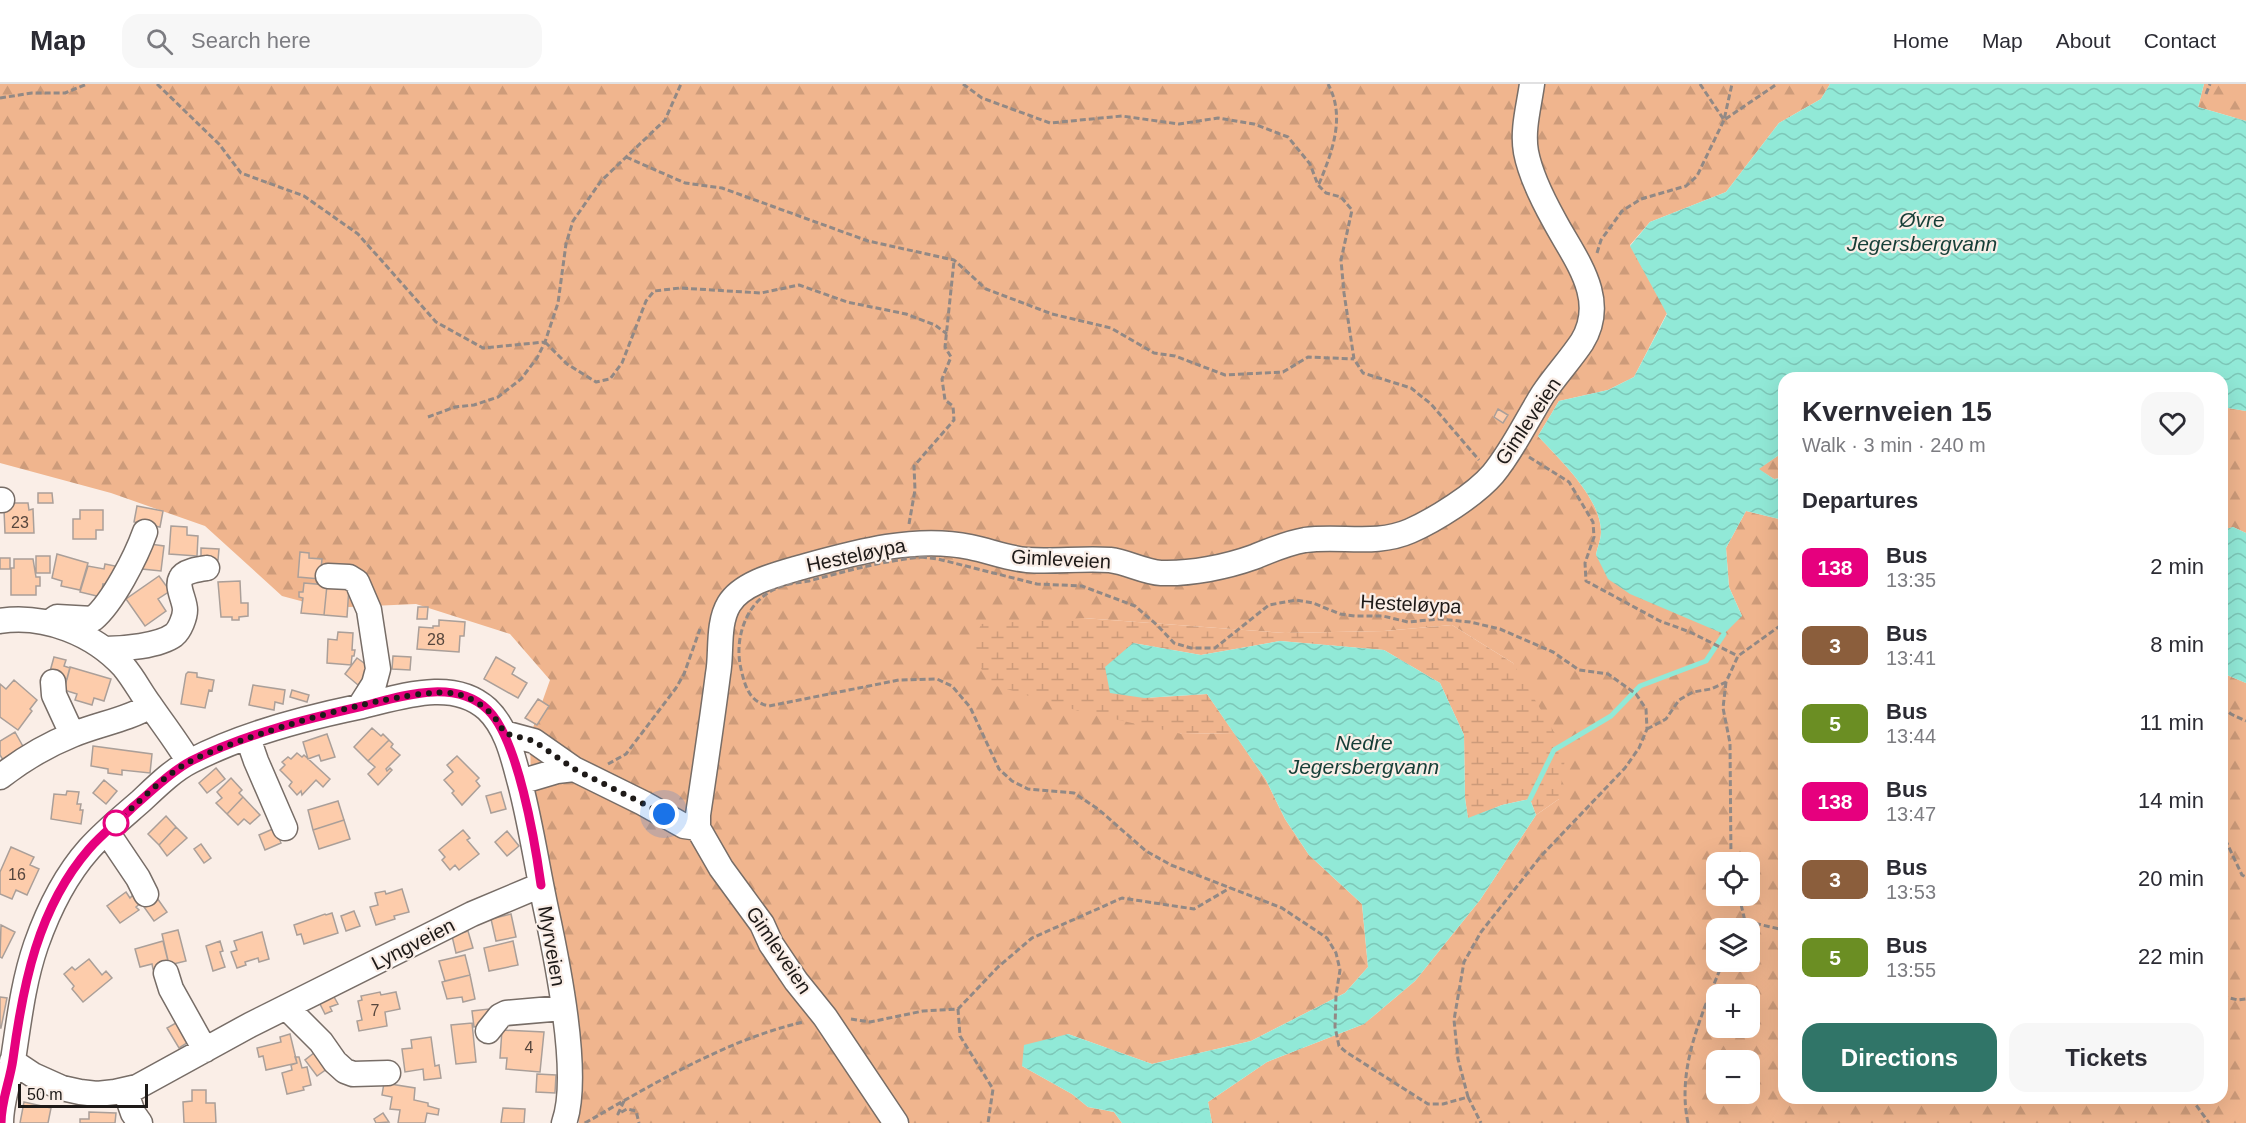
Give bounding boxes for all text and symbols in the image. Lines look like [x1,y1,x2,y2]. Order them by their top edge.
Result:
search box [122,14,542,68]
text: Map [30,25,86,56]
icon: search [143,25,176,58]
text: Search here [191,28,311,53]
text: Home [1893,29,1949,52]
text: Map [1982,29,2023,52]
text: About [2056,29,2111,52]
text: Contact [2144,29,2216,52]
water label: Øvre Jegersbergvann [1846,208,1997,255]
street label: Gimleveien [1491,373,1565,469]
button: heart [2141,392,2204,455]
text: Kvernveien 15 [1802,396,1992,427]
text: Walk · 3 min · 240 m [1802,434,1986,456]
text: Departures [1802,488,1918,513]
house number: 23 [11,514,29,531]
street label: Hesteløypa [804,534,909,576]
text: Bus [1886,543,1928,568]
street label: Gimleveien [1010,545,1112,573]
text: 2 min [2150,554,2204,579]
text: 138 [1817,556,1853,579]
text: 13:35 [1886,569,1936,591]
street label: Hesteløypa [1360,590,1463,618]
text: Bus [1886,621,1928,646]
house number: 28 [427,631,445,648]
text: 8 min [2150,632,2204,657]
text: 3 [1829,634,1841,657]
text: 13:41 [1886,647,1936,669]
text: Bus [1886,699,1928,724]
text: 11 min [2140,710,2204,735]
text: 5 [1829,712,1841,735]
text: 13:44 [1886,725,1936,747]
water label: Nedre Jegersbergvann [1288,731,1439,778]
text: Bus [1886,777,1928,802]
text: 14 min [2138,788,2204,813]
text: 138 [1817,790,1853,813]
your location [649,799,679,829]
text: 13:47 [1886,803,1936,825]
unlabelled marker [103,810,129,836]
map controls [1706,852,1760,1104]
button: locate [1706,852,1760,906]
text: Bus [1886,855,1928,880]
house number: 16 [8,866,26,883]
text: 20 min [2138,866,2204,891]
text: 3 [1829,868,1841,891]
text: 13:53 [1886,881,1936,903]
street label: Gimleveien [742,902,816,998]
street label: Myrveien [534,904,570,988]
street label: Lyngveien [368,914,458,974]
button: layers [1706,918,1760,972]
text: Bus [1886,933,1928,958]
text: 22 min [2138,944,2204,969]
text: 5 [1829,946,1841,969]
text: 13:55 [1886,959,1936,981]
button: + [1706,984,1760,1038]
house number: 7 [371,1002,380,1019]
button: Directions [1802,1023,1997,1092]
button: Tickets [2009,1023,2204,1092]
house number: 4 [525,1039,534,1056]
button: − [1706,1050,1760,1104]
scale bar [18,1081,148,1108]
text: 50 m [27,1086,63,1103]

